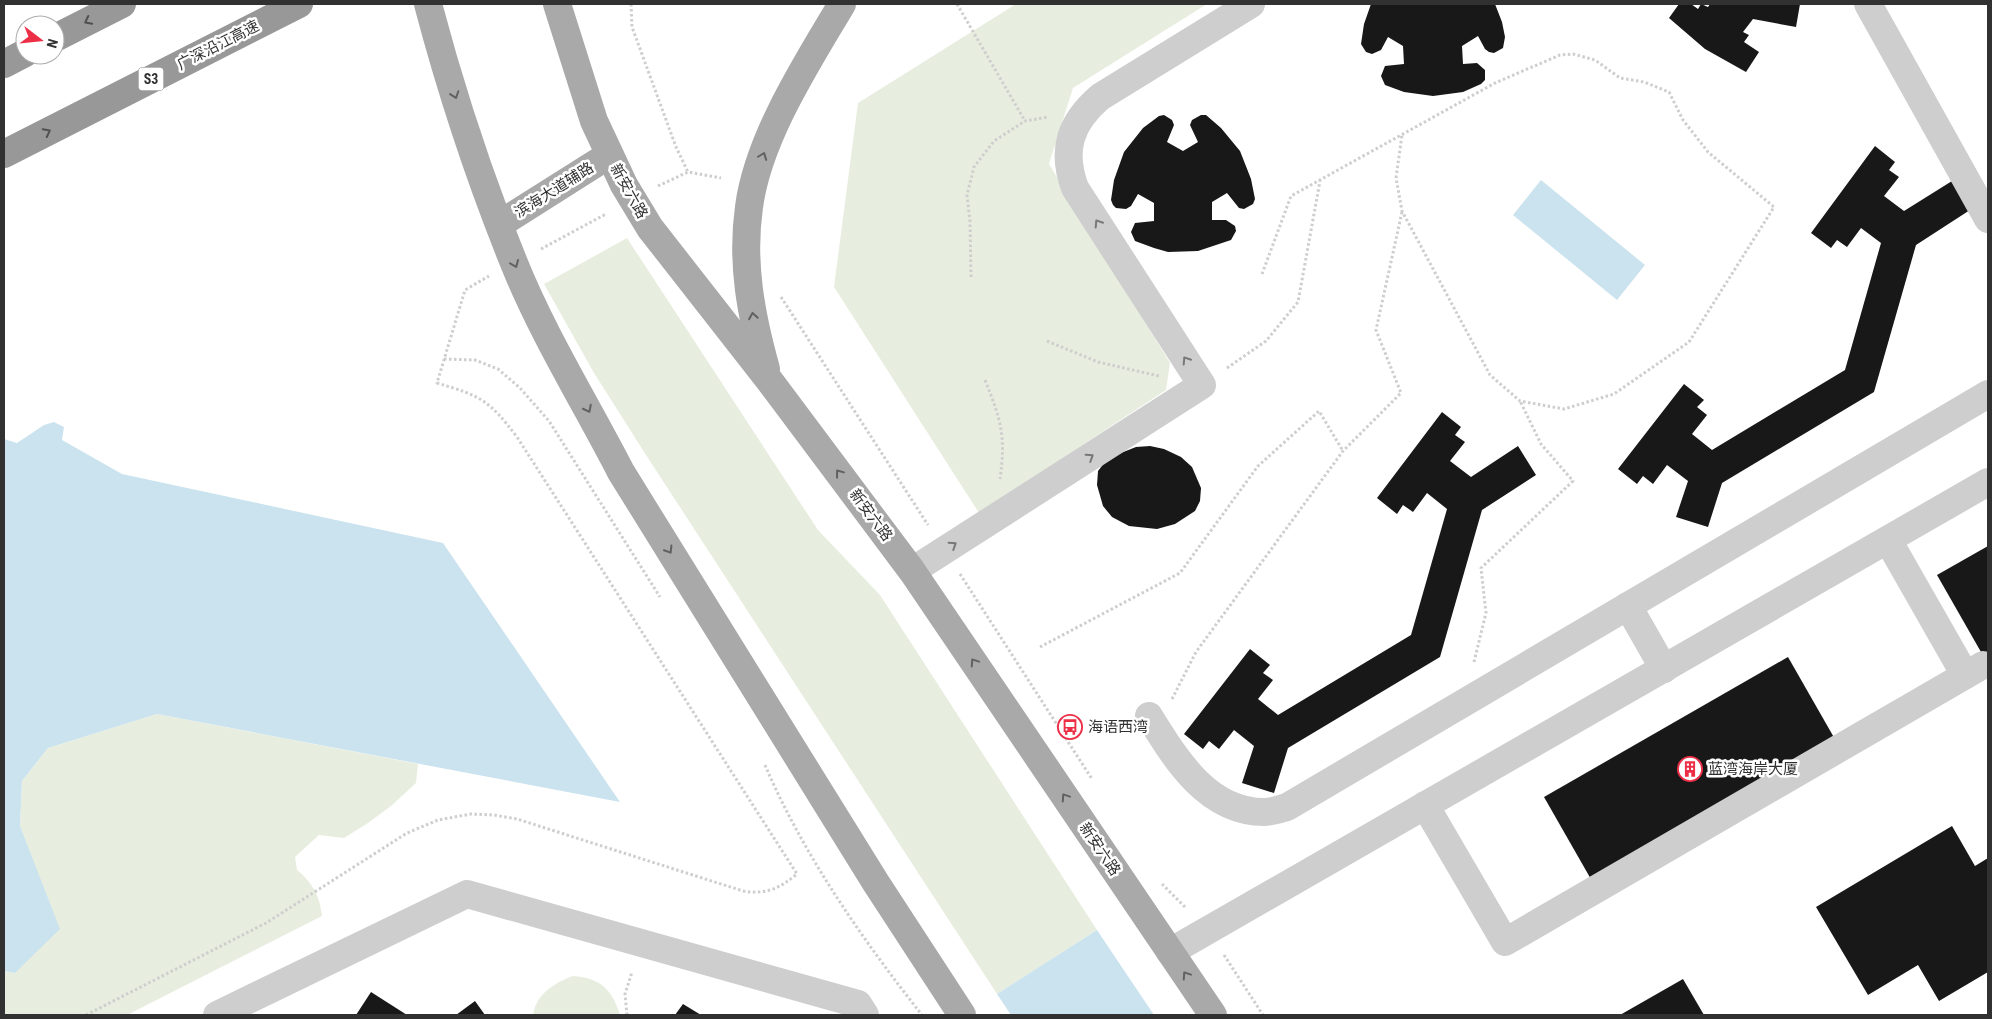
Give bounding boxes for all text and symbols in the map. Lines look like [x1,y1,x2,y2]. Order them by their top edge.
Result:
north arrow [15,15,65,65]
one-way arrow [85,15,94,25]
street label: 广深沿江高速 [174,17,262,73]
text: N [44,37,61,50]
road number: S3 [138,68,164,90]
one-way arrow [449,90,459,98]
one-way arrow [42,128,51,138]
one-way arrow [757,152,767,161]
street label: 滨海大道辅路 [511,159,597,221]
street label: 新安六路 [607,160,651,222]
one-way arrow [1095,220,1104,229]
one-way arrow [508,259,519,268]
one-way arrow [748,311,758,320]
one-way arrow [1182,357,1192,366]
one-way arrow [582,404,592,413]
one-way arrow [1084,454,1094,463]
one-way arrow [836,469,845,479]
street label: 新安六路 [846,486,896,544]
one-way arrow [948,541,957,551]
one-way arrow [663,544,673,553]
one-way arrow [971,658,980,668]
bus stop icon: 海语西湾 [1057,714,1083,740]
place label: 海语西湾 [1088,718,1148,736]
building icon: 蓝湾海岸大厦 [1677,756,1703,782]
place label: 蓝湾海岸大厦 [1708,760,1798,778]
one-way arrow [1062,793,1071,803]
street label: 新安六路 [1076,819,1124,879]
one-way arrow [1182,971,1192,980]

